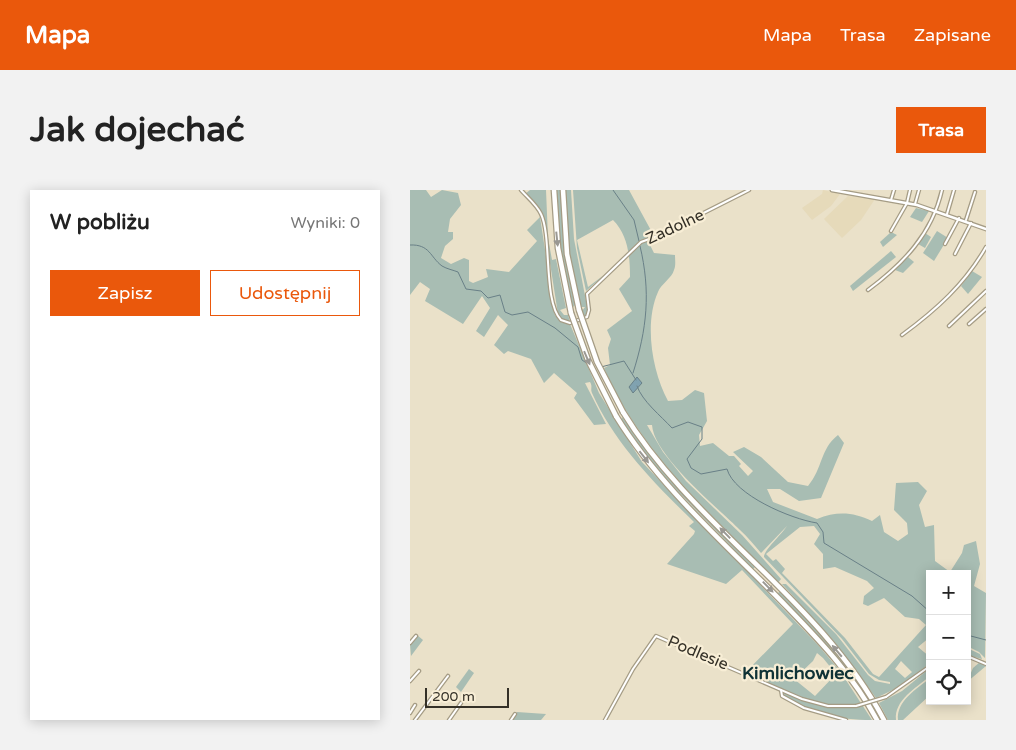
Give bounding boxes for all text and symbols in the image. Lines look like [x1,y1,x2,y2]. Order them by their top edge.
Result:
text: Mapa [25,21,90,50]
text: Mapa [763,24,812,46]
text: Trasa [840,24,886,46]
text: Zapisane [914,24,991,46]
button: Trasa [896,107,986,153]
text: Jak dojechać [30,109,245,151]
street label: Zadolne [643,205,707,249]
text: W pobliżu [50,210,150,235]
text: Wyniki: 0 [291,213,360,233]
one-way arrow [553,231,561,247]
button: Zapisz [50,270,200,316]
button: Udostępnij [210,270,360,316]
one-way arrow [584,351,591,366]
one-way arrow [639,450,649,463]
one-way arrow [720,527,732,539]
map controls [926,570,971,705]
button: + [926,570,971,615]
one-way arrow [761,581,773,593]
button: − [926,615,971,660]
street label: Podlesie [665,631,731,675]
one-way arrow [832,644,843,657]
button: locate [926,660,971,705]
district label: Kimlichowiec [742,662,854,684]
scale bar [425,685,509,708]
text: 200 m [432,688,475,705]

